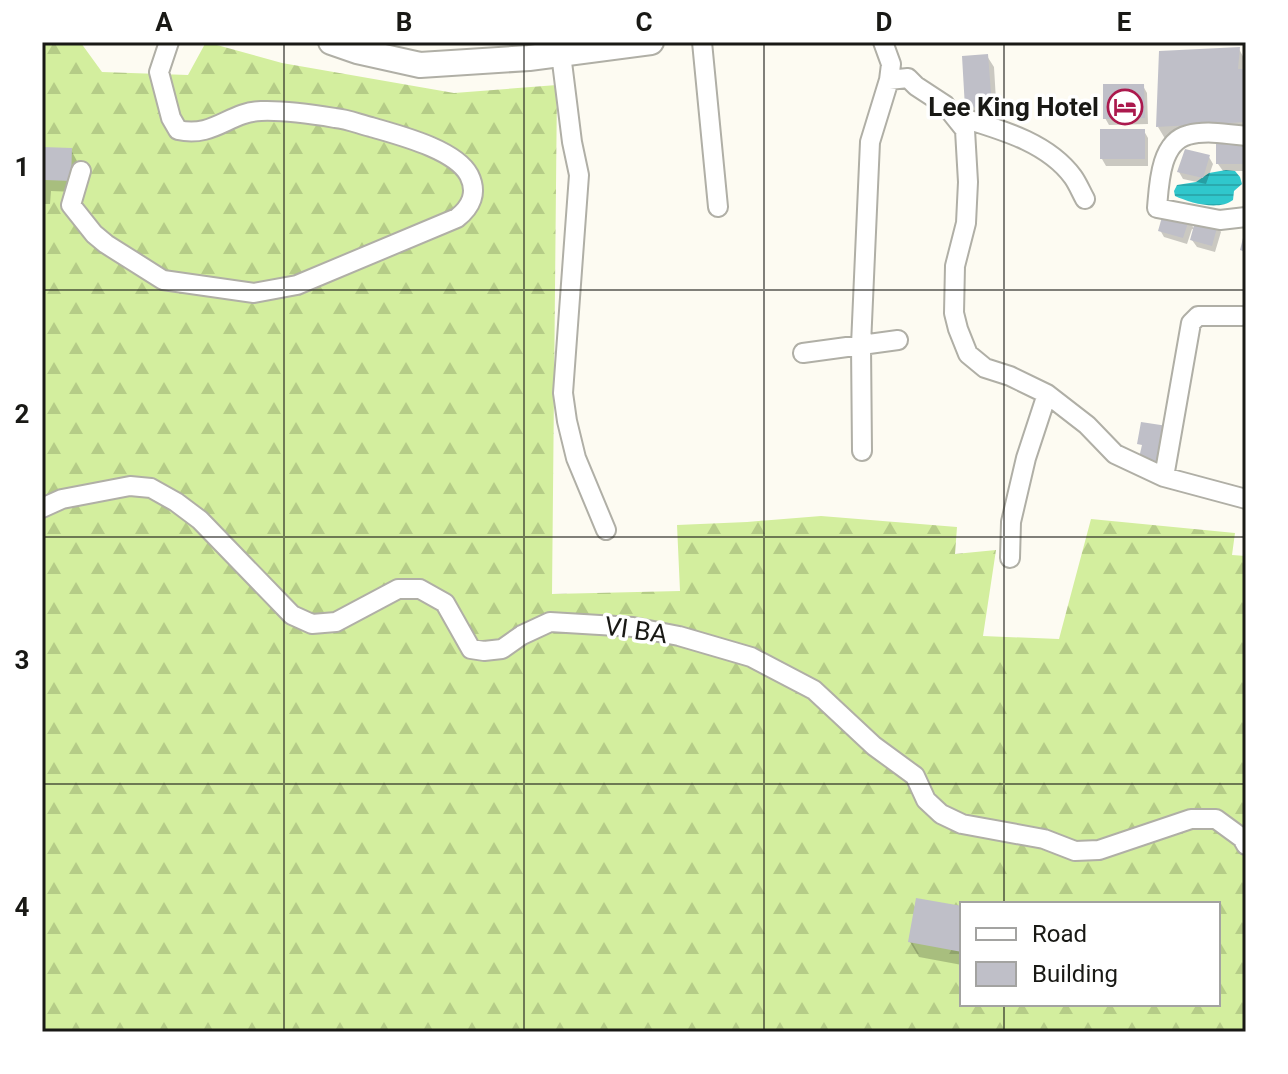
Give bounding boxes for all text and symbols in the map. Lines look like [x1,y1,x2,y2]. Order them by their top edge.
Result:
text: A [155,7,173,37]
text: B [396,7,412,37]
text: C [635,7,653,37]
text: D [876,7,892,37]
text: E [1117,7,1132,37]
hotel icon: Lee King Hotel [1106,88,1144,126]
place label: Lee King Hotel [928,92,1099,122]
text: 1 [15,152,29,182]
text: 2 [15,399,29,429]
street label: VI BA [603,611,669,649]
text: 3 [15,645,29,675]
text: 4 [15,892,30,922]
legend [960,902,1220,1006]
text: Road [1032,920,1087,948]
text: Building [1032,960,1118,988]

